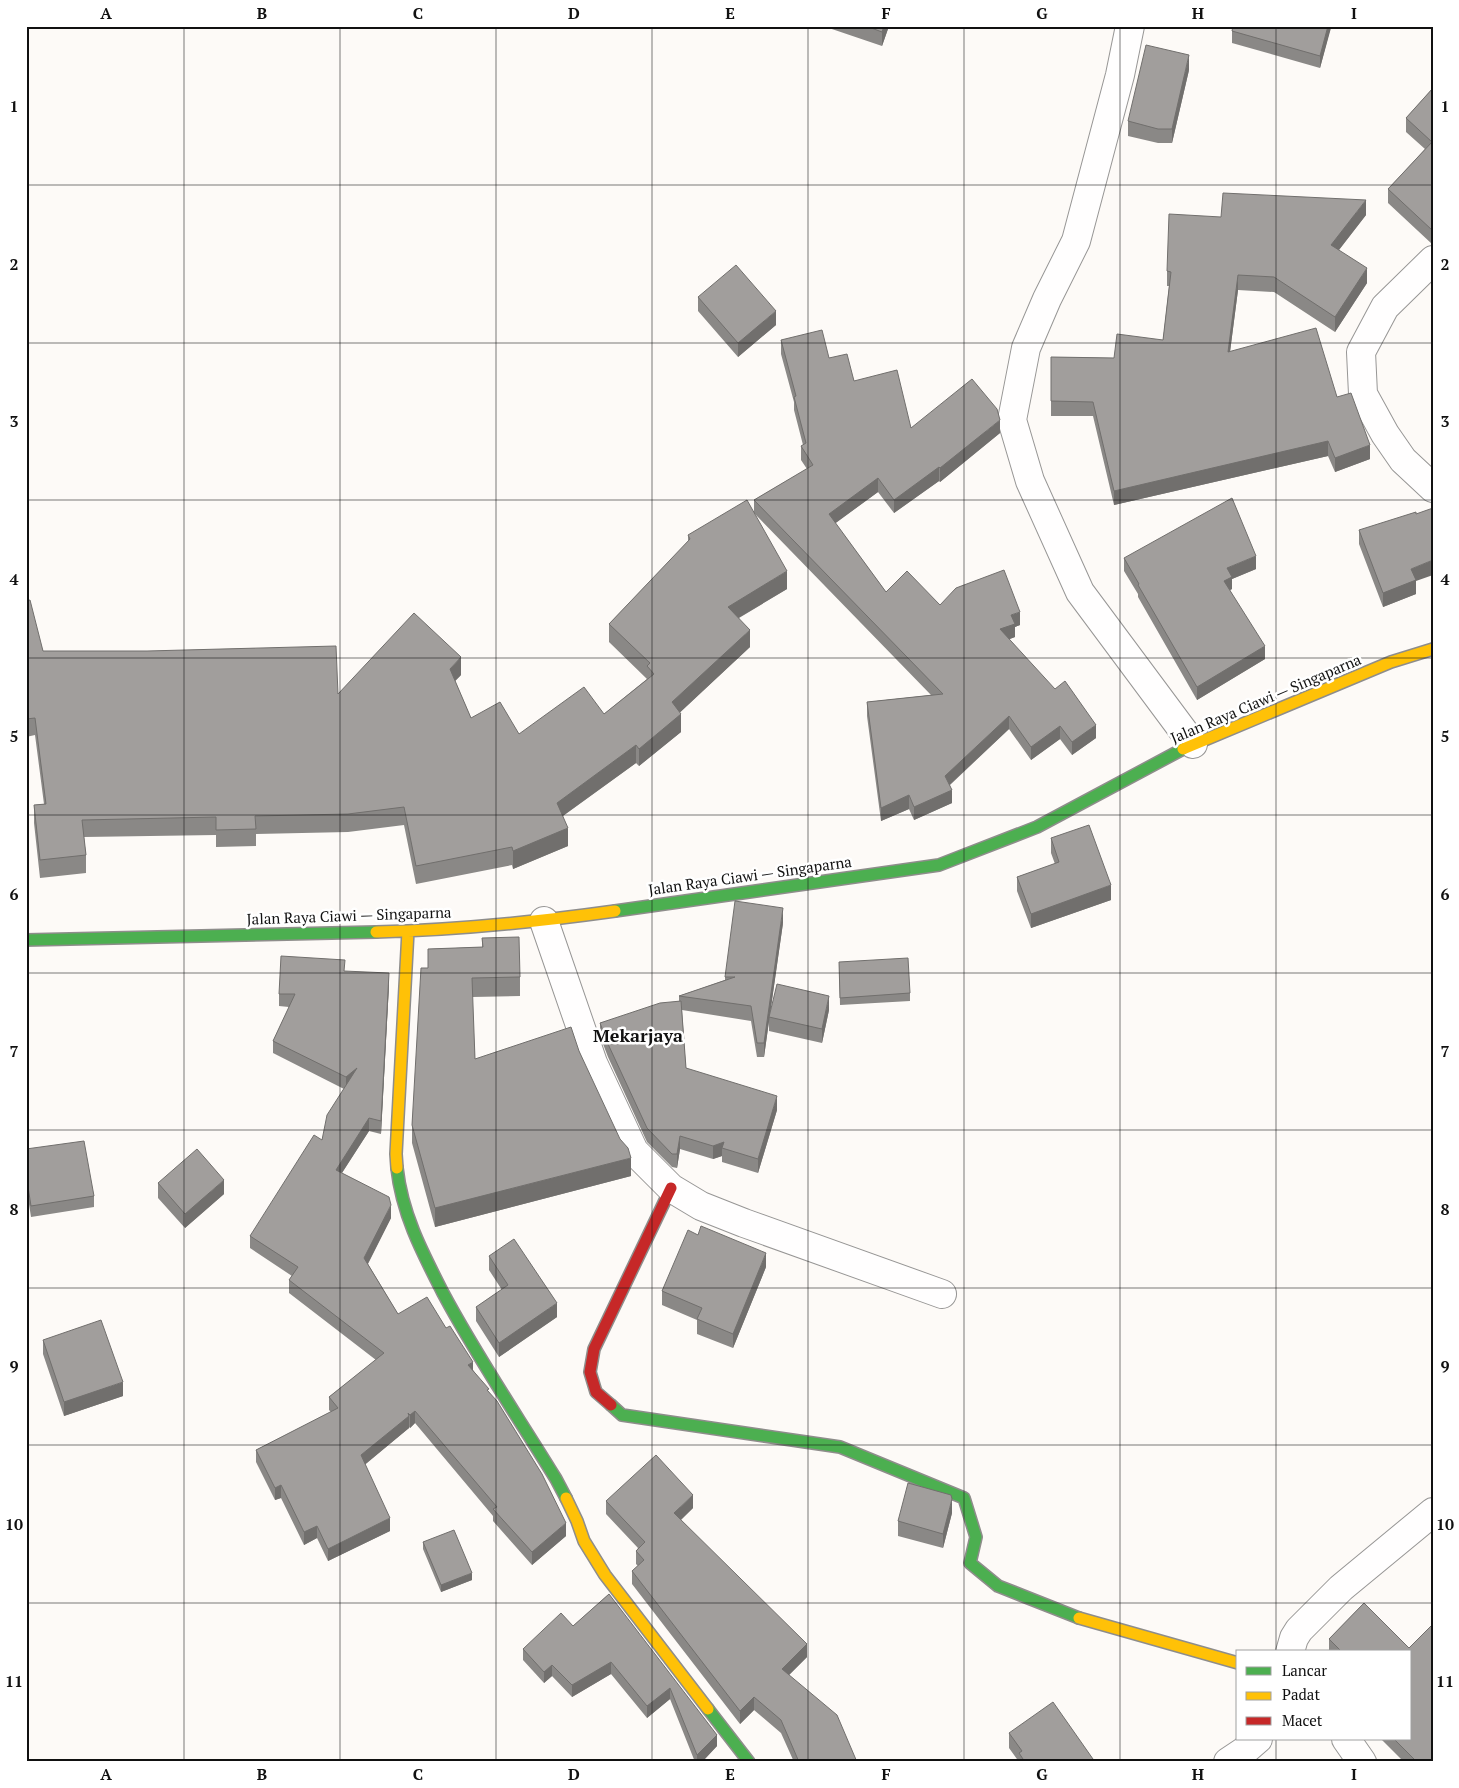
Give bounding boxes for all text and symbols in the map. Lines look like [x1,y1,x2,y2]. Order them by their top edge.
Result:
text: A [100,2,112,24]
text: B [257,2,267,24]
text: C [413,2,423,24]
text: D [568,2,580,24]
text: E [725,2,735,24]
text: F [881,2,891,24]
text: G [1036,2,1048,24]
text: H [1192,2,1204,24]
text: I [1351,2,1357,24]
text: 1 [9,95,19,117]
text: 1 [1440,95,1450,117]
text: 2 [9,253,19,275]
text: 2 [1440,253,1450,275]
text: 3 [9,410,19,432]
text: 3 [1440,410,1450,432]
text: 4 [9,568,19,590]
text: 4 [1440,568,1450,590]
street label: Jalan Raya Ciawi — Singaparna [1167,649,1364,747]
text: 5 [9,725,19,747]
text: 5 [1440,725,1450,747]
street label: Jalan Raya Ciawi — Singaparna [647,851,853,899]
text: 6 [9,883,19,905]
text: 6 [1440,883,1450,905]
street label: Jalan Raya Ciawi — Singaparna [246,901,452,929]
district label: Mekarjaya [593,1023,683,1047]
text: 7 [9,1040,19,1062]
text: 7 [1440,1040,1450,1062]
text: 8 [9,1198,19,1220]
text: 8 [1440,1198,1450,1220]
text: 9 [9,1355,19,1377]
text: 9 [1440,1355,1450,1377]
text: 10 [5,1513,23,1535]
text: 10 [1436,1513,1454,1535]
legend [1236,1650,1412,1740]
text: Lancar [1282,1660,1327,1680]
text: 11 [5,1670,23,1692]
text: 11 [1436,1670,1454,1692]
text: Padat [1282,1684,1320,1704]
text: Macet [1282,1710,1323,1730]
text: A [100,1763,112,1785]
text: B [257,1763,267,1785]
text: C [413,1763,423,1785]
text: D [568,1763,580,1785]
text: E [725,1763,735,1785]
text: F [881,1763,891,1785]
text: G [1036,1763,1048,1785]
text: H [1192,1763,1204,1785]
text: I [1351,1763,1357,1785]

